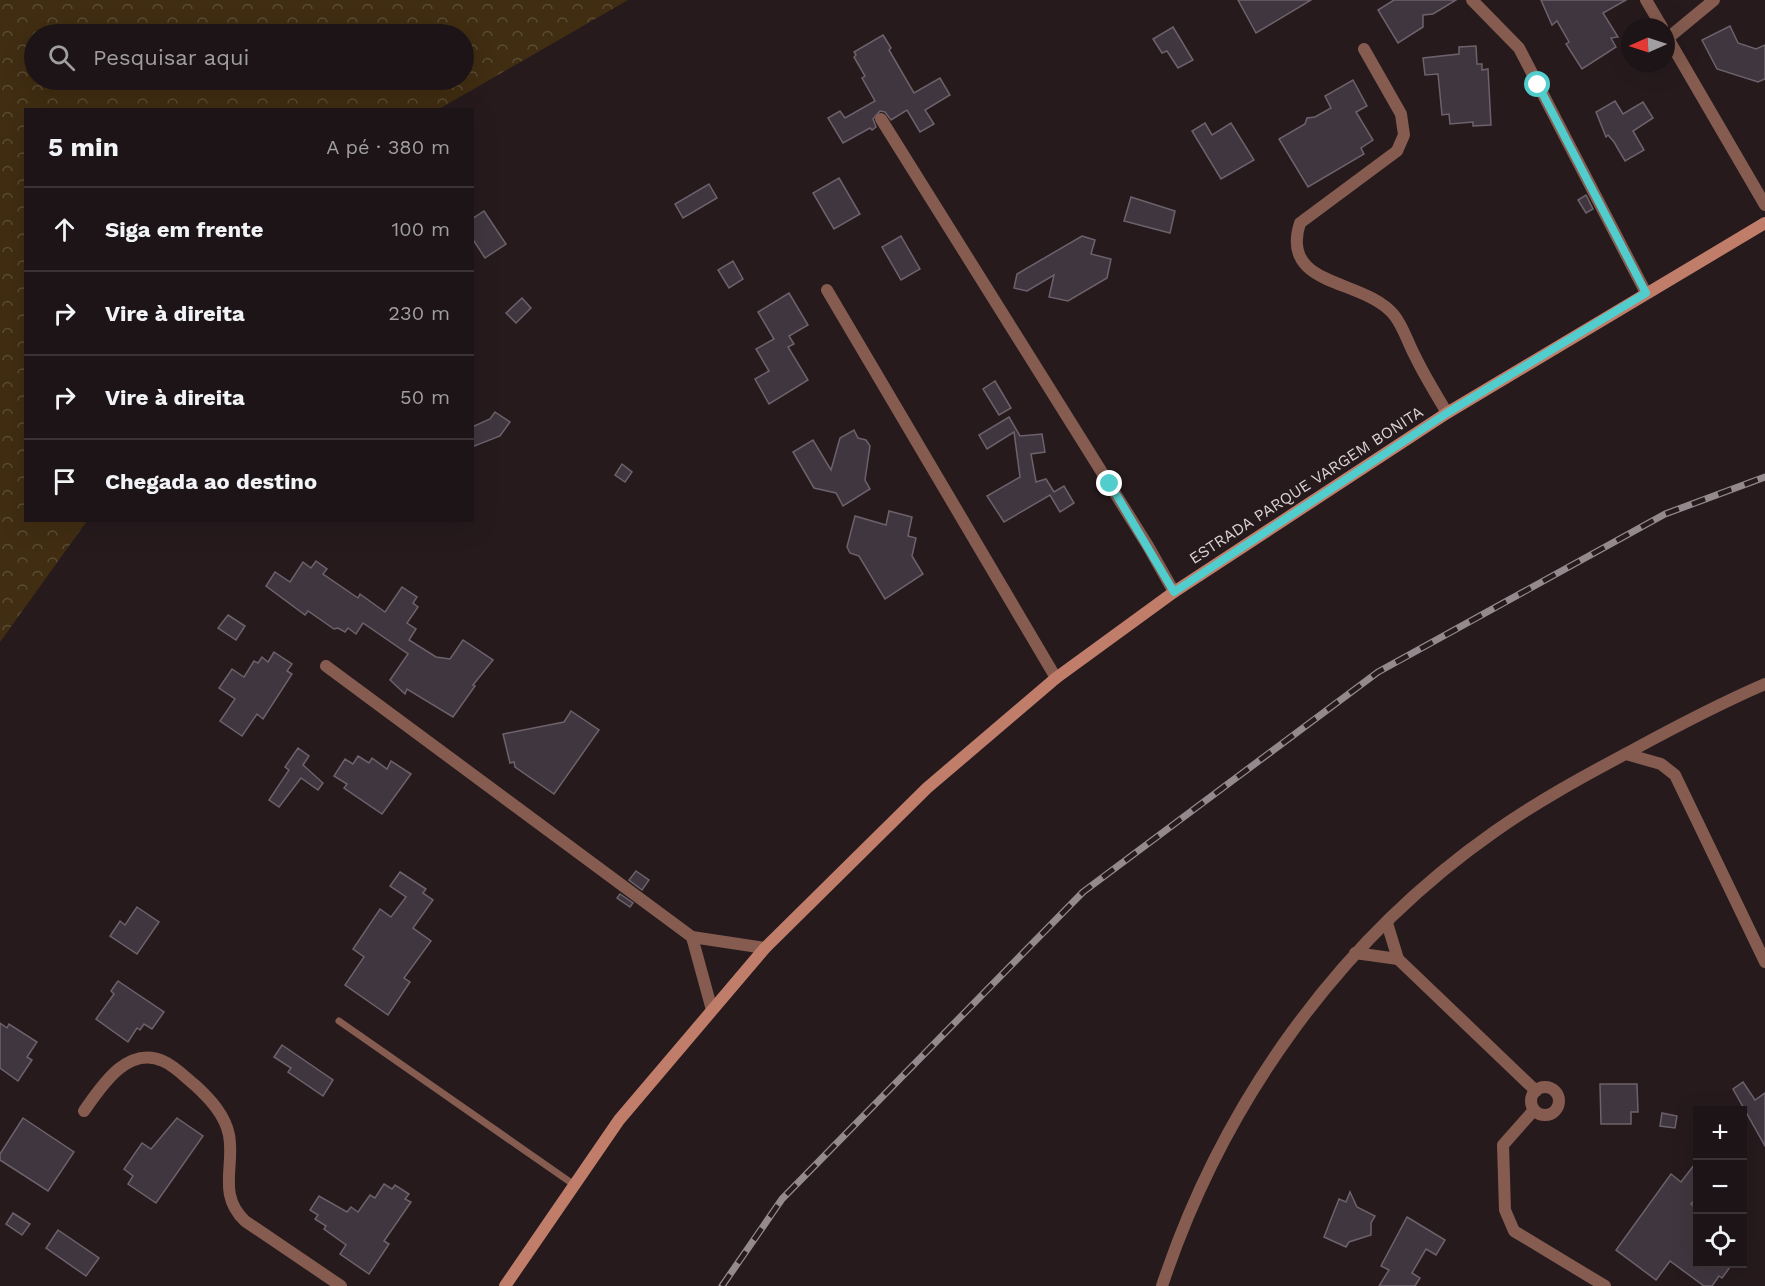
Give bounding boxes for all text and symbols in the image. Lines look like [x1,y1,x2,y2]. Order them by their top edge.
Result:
north arrow [1621,18,1675,72]
search box [24,24,474,90]
icon: search [45,41,78,74]
text: Pesquisar aqui [93,45,249,70]
route start [1524,71,1550,97]
text: 5 min [48,132,119,162]
text: A pé · 380 m [326,135,450,159]
icon: ahead [48,213,81,246]
text: Siga em frente [105,217,263,242]
text: 100 m [391,217,450,241]
icon: right [48,297,81,330]
text: Vire à direita [105,301,245,326]
text: 230 m [388,301,450,325]
icon: right [48,381,81,414]
text: Vire à direita [105,385,245,410]
text: 50 m [400,385,450,409]
street label: ESTRADA PARQUE VARGEM BONITA [1185,402,1427,568]
icon: arrive [48,465,81,498]
text: Chegada ao destino [105,469,317,494]
route end [1096,470,1122,496]
map controls [1693,1106,1747,1268]
button: + [1693,1106,1747,1160]
button: − [1693,1160,1747,1214]
button: locate [1693,1214,1747,1268]

